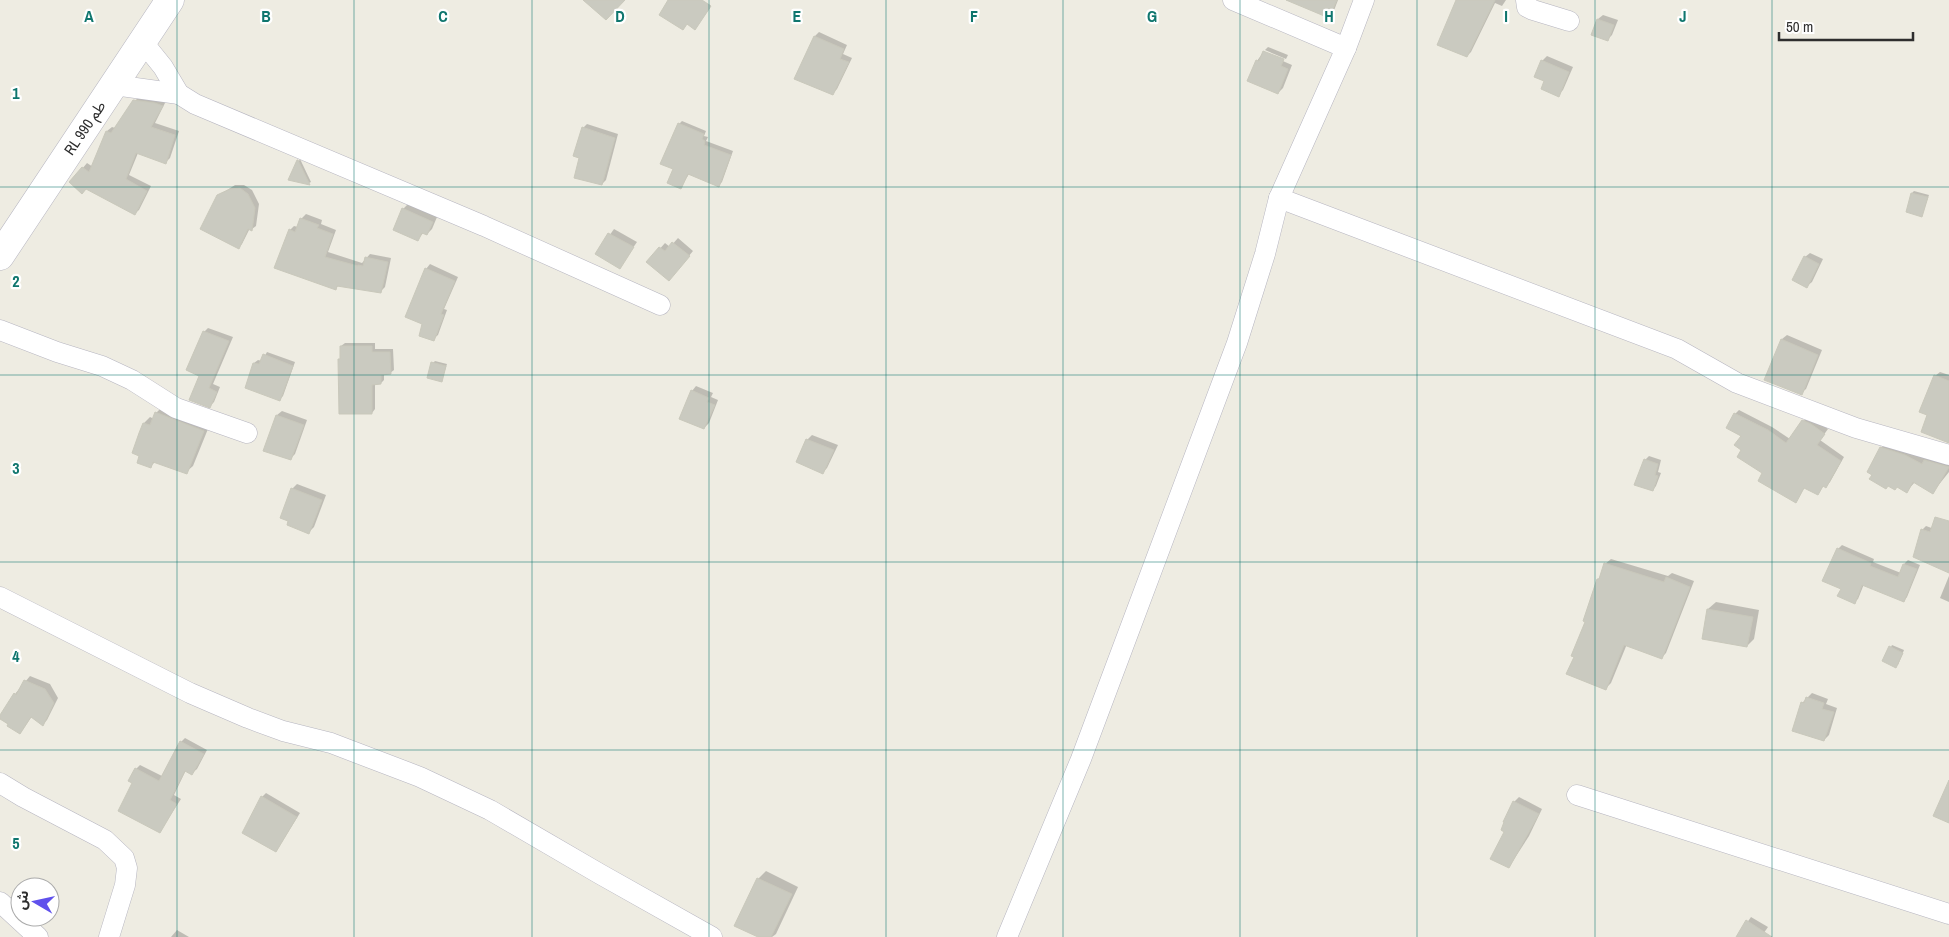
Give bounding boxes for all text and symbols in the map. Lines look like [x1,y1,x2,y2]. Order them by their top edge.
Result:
text: A [84,5,94,27]
text: B [261,5,271,27]
text: C [438,5,448,27]
text: D [615,5,625,27]
text: E [793,5,802,27]
text: F [970,5,978,27]
text: G [1147,5,1157,27]
text: H [1324,5,1334,27]
text: I [1504,5,1508,27]
text: J [1679,5,1687,27]
scale bar [1779,10,1913,42]
text: 50 m [1786,16,1813,37]
text: 1 [12,82,20,104]
street label: RL طم 990 [59,96,111,160]
text: 2 [12,270,20,292]
text: 3 [12,457,20,479]
text: 4 [12,645,20,667]
text: 5 [12,832,20,854]
north arrow [10,877,60,927]
text: ش [12,889,33,911]

